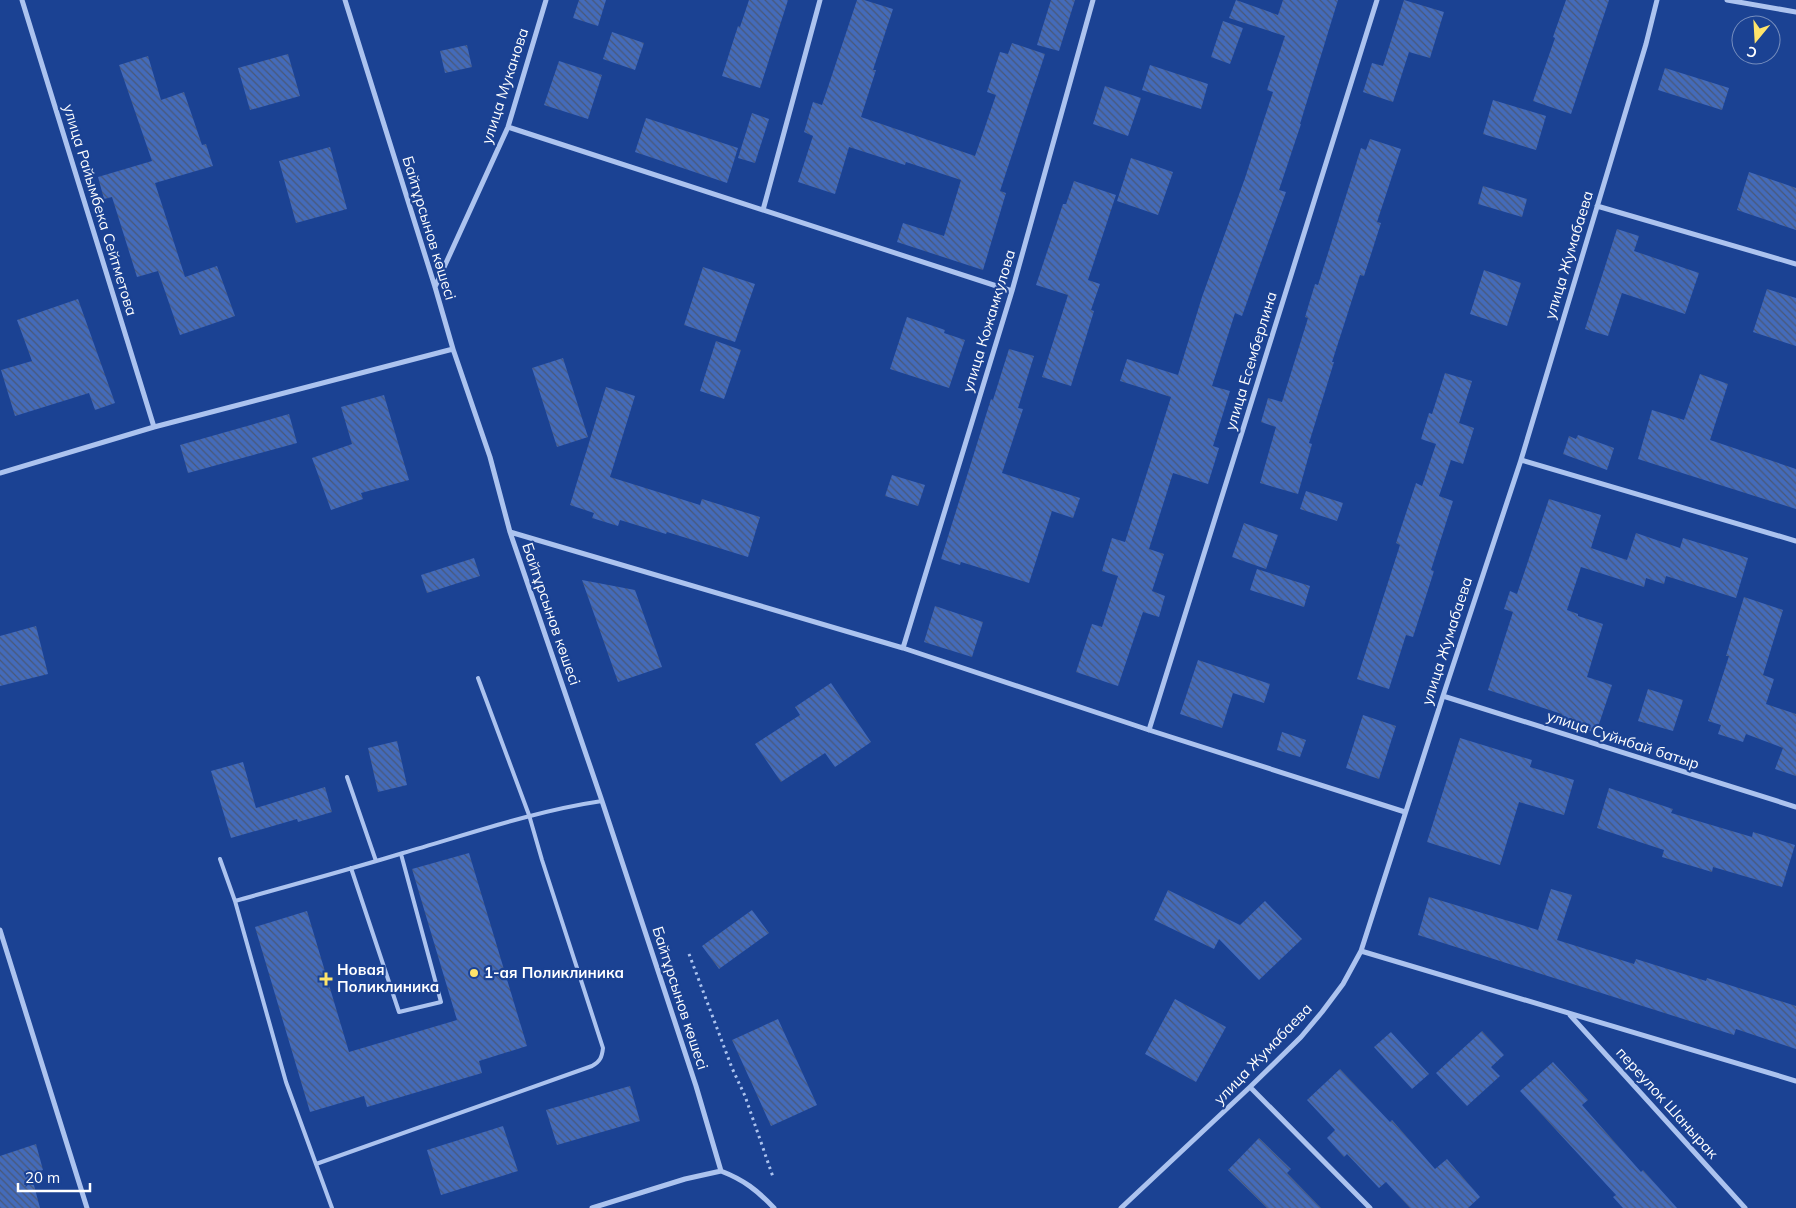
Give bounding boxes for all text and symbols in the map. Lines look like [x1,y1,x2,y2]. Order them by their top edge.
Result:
north arrow [1731,15,1781,65]
street label: улица Муканова [477,25,532,146]
text: С [1745,42,1759,62]
street label: улица Райымбека Сейтметова [59,102,142,318]
street label: Байтұрсынов көшесі [399,154,460,302]
street label: улица Жумабаева [1540,188,1597,321]
street label: улица Кожамкулова [958,247,1019,395]
street label: улица Есемберлина [1220,289,1281,433]
street label: Байтұрсынов көшесі [518,540,585,688]
street label: улица Жумабаева [1417,575,1476,707]
street label: улица Суйнбай батыр [1544,706,1702,773]
street label: Байтұрсынов көшесі [648,924,713,1072]
place label: Новая Поликлиника [337,960,439,996]
place label: 1-ая Поликлиника [484,963,624,982]
marker: 1-ая Поликлиника [468,967,480,979]
marker: Новая Поликлиника [319,972,333,986]
street label: улица Жумабаева [1210,999,1316,1108]
street label: переулок Шанырак [1612,1043,1723,1163]
scale bar [18,1160,90,1192]
text: 20 m [25,1168,60,1187]

